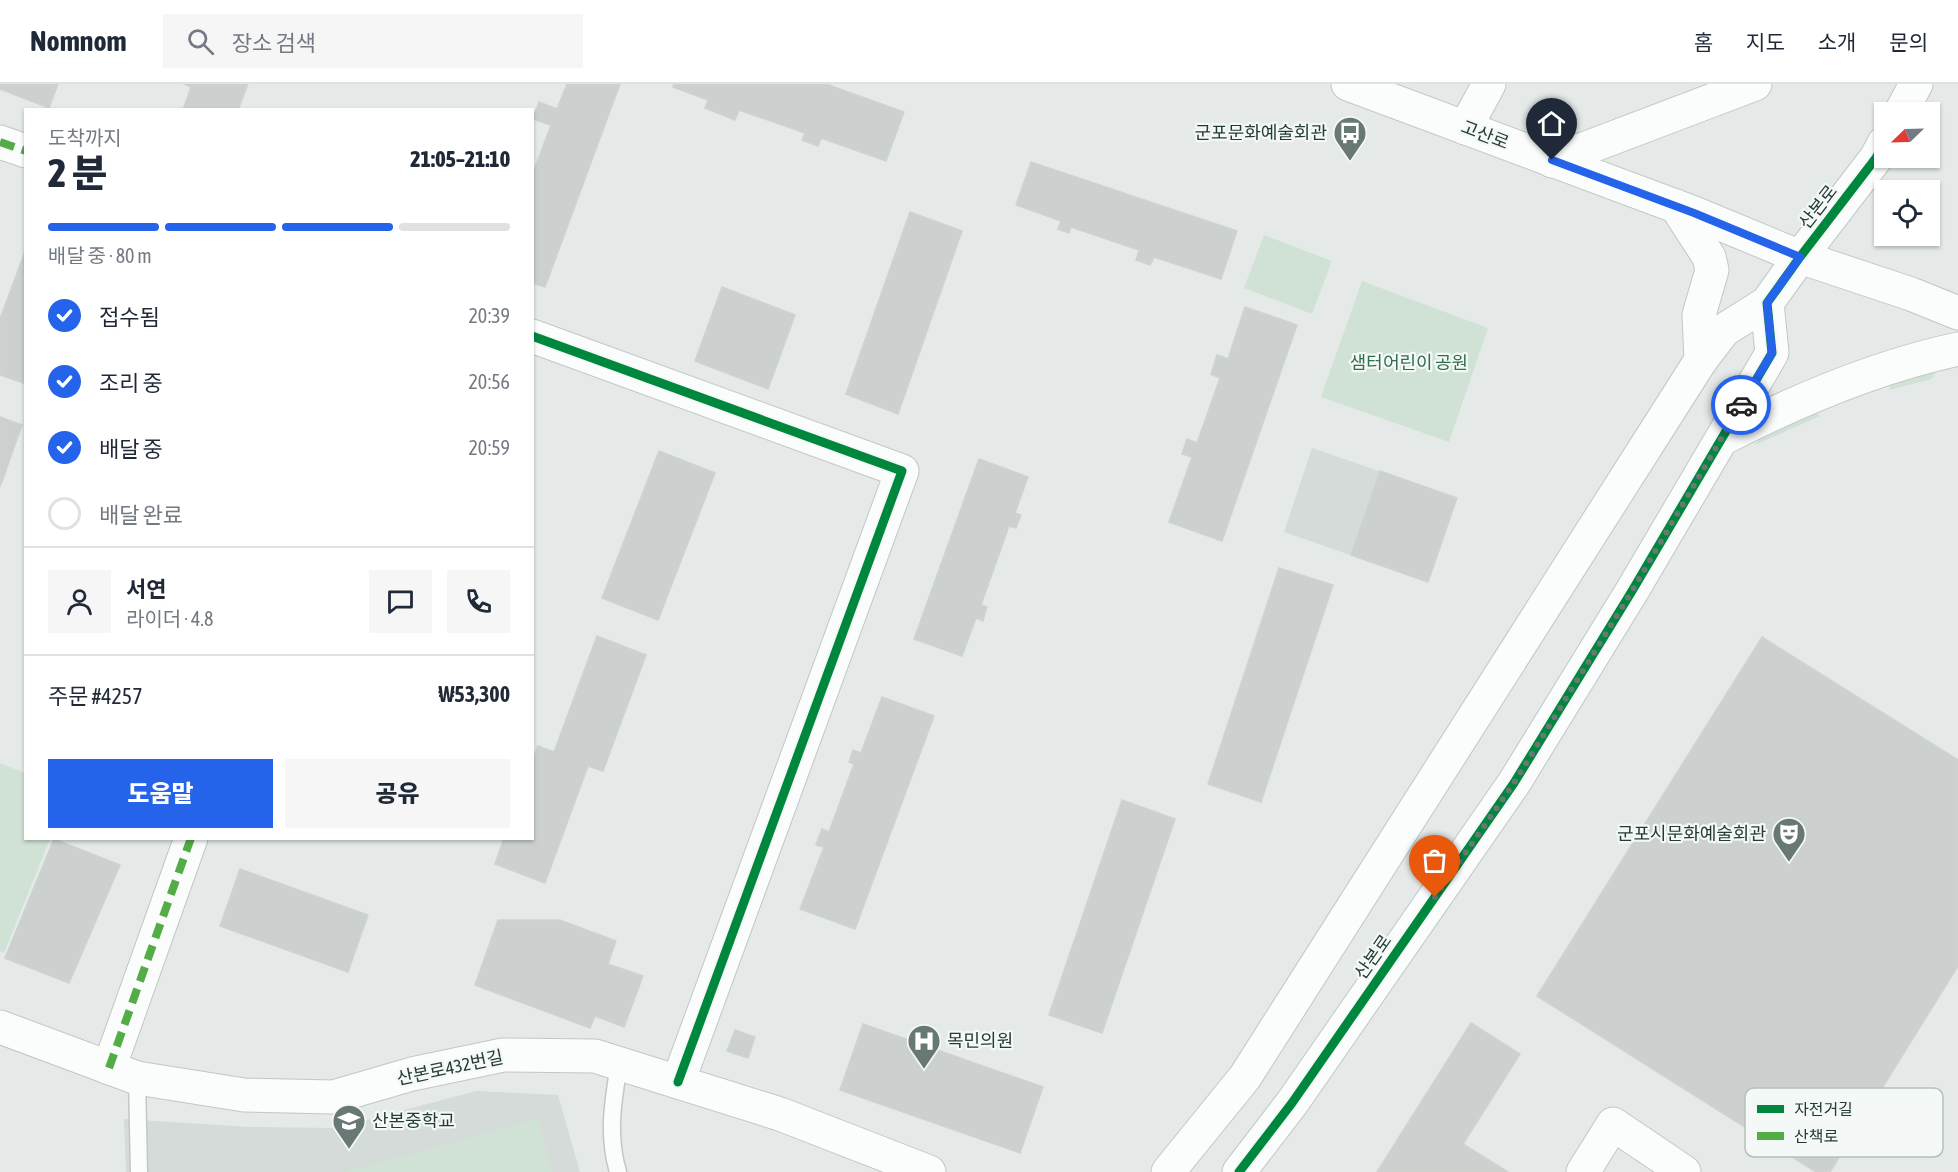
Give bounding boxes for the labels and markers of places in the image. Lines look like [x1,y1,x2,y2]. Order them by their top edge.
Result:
pin [1526,98,1577,160]
bus stop icon: 군포문화예술회관 [1332,115,1368,162]
place label: 군포문화예술회관 [1195,122,1327,143]
theatre icon: 군포시문화예술회관 [1771,816,1807,863]
place label: 군포시문화예술회관 [1617,823,1766,844]
pin [1409,835,1460,897]
hospital icon: 목민의원 [906,1023,942,1070]
place label: 목민의원 [947,1030,1013,1051]
school or university icon: 산본중학교 [331,1103,367,1150]
place label: 산본중학교 [372,1110,455,1131]

